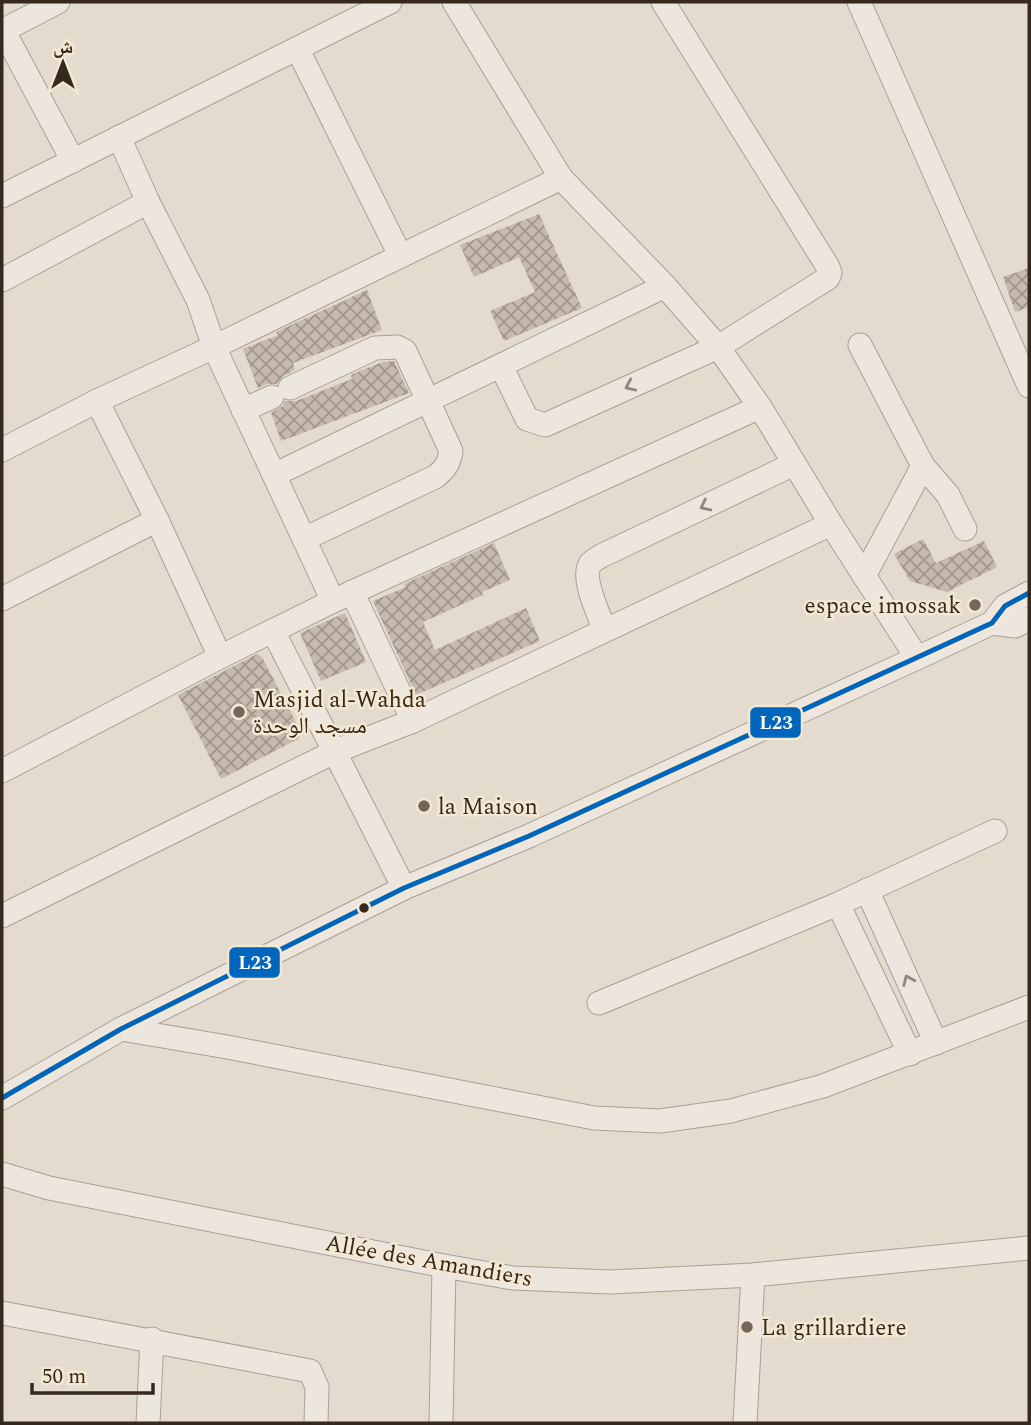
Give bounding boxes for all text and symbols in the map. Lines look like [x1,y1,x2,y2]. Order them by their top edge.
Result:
north arrow [28,28,98,98]
text: ش [53,33,73,62]
one-way arrow [625,378,637,392]
one-way arrow [700,498,712,512]
place label: espace imossak [805,589,961,624]
marker: espace imossak [967,597,983,613]
place label: Masjid al-Wahda مسجد الوحدة [253,683,426,744]
marker: Masjid al-Wahda مسجد الوحدة [231,704,247,720]
line badge: L23 [749,706,802,739]
text: L23 [759,709,793,738]
place label: la Maison [438,790,538,825]
marker: la Maison [416,798,432,814]
unlabelled marker [357,901,371,915]
line badge: L23 [228,946,281,979]
text: L23 [238,949,272,978]
one-way arrow [902,975,916,988]
street label: Allée des Amandiers [322,1226,535,1297]
place label: La grillardiere [761,1311,907,1346]
marker: La grillardiere [739,1319,755,1335]
scale bar [32,1352,152,1396]
text: 50 m [42,1361,86,1393]

